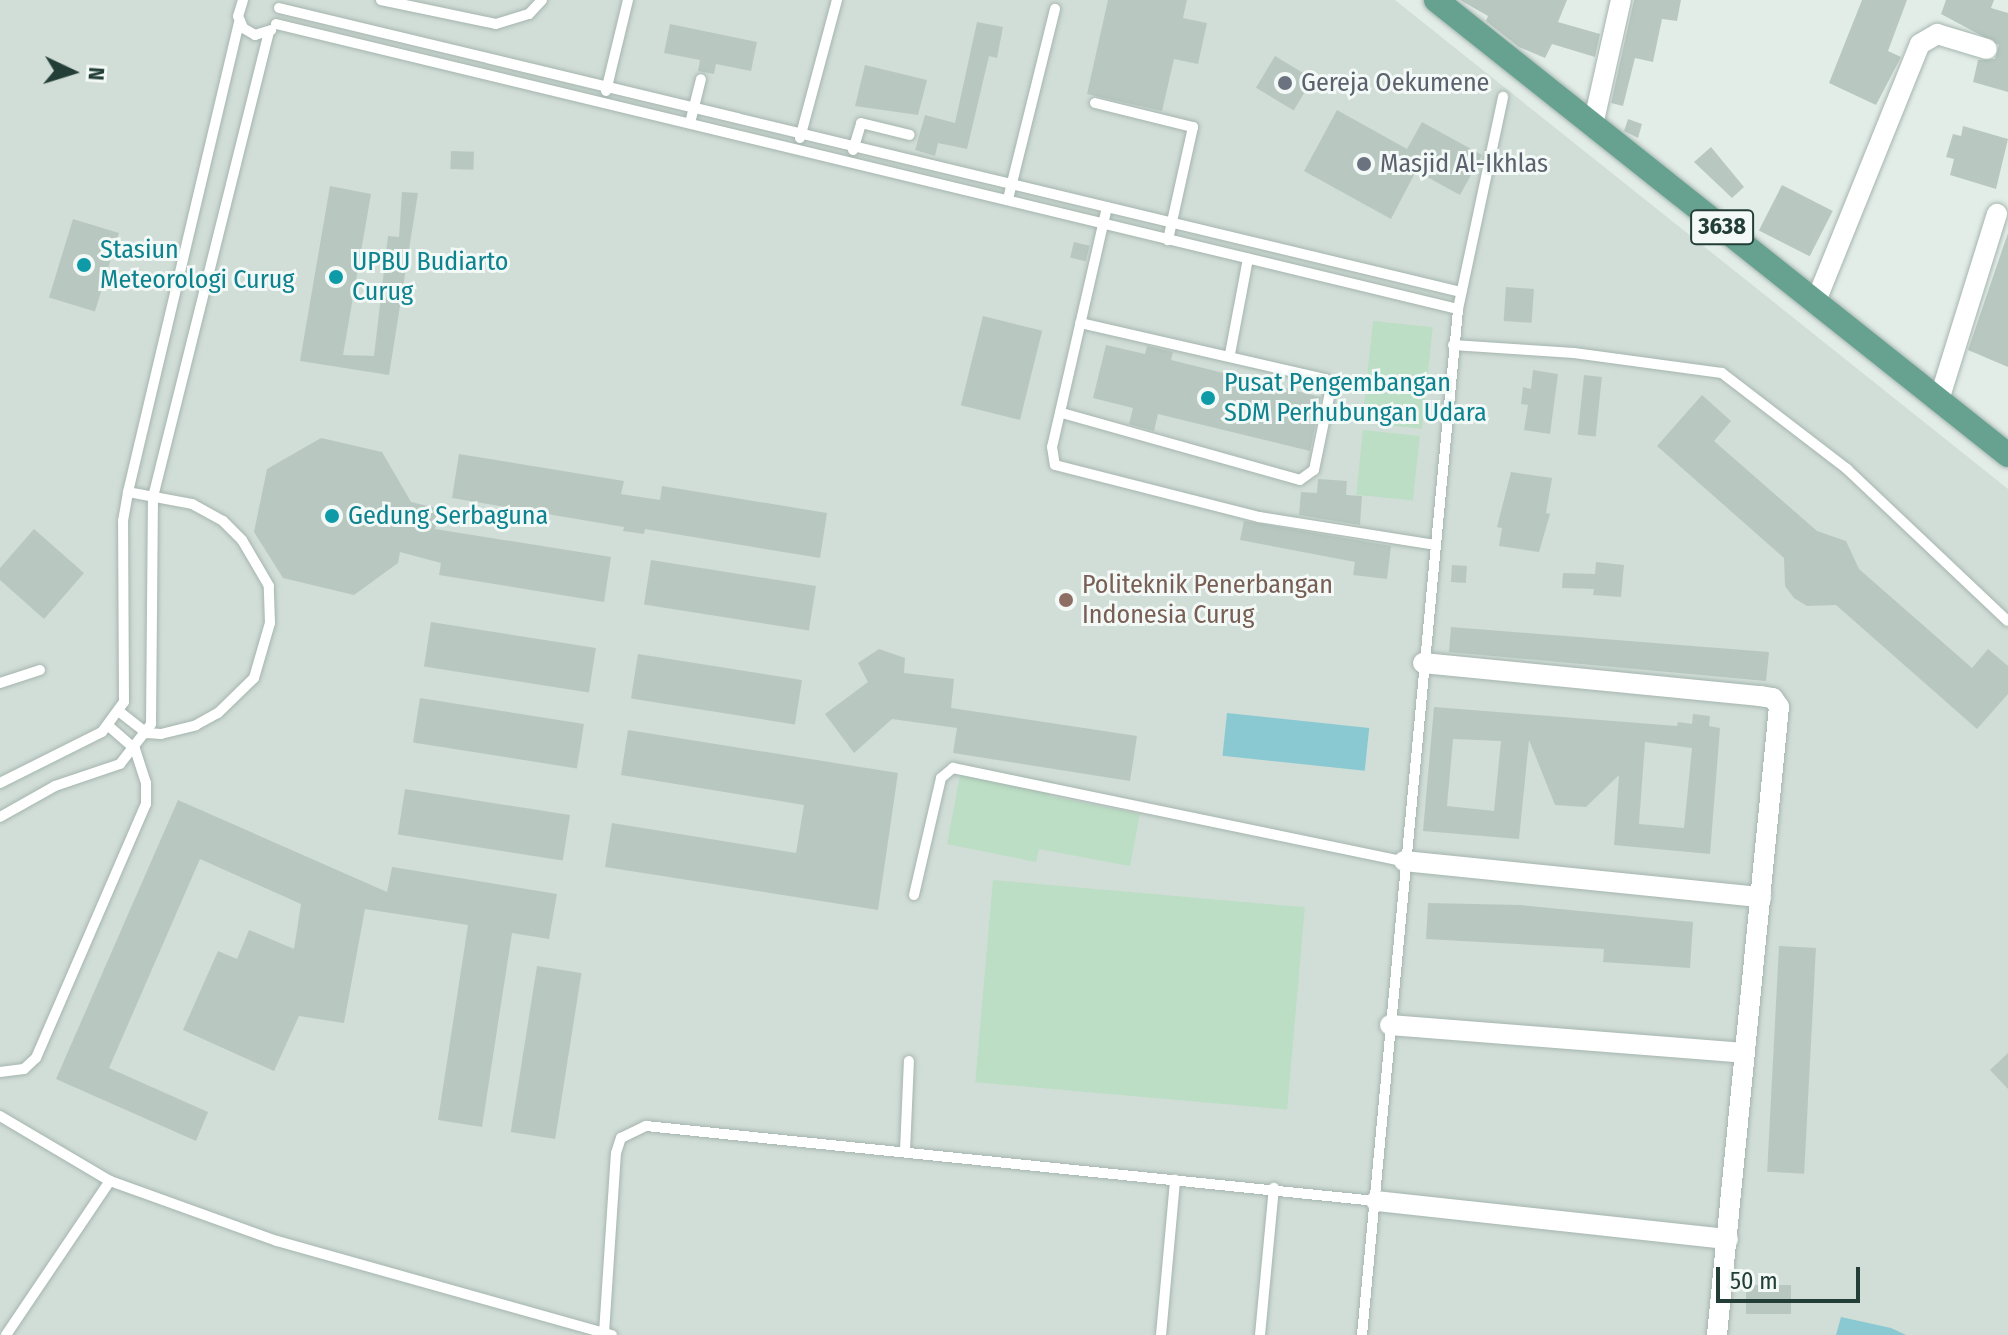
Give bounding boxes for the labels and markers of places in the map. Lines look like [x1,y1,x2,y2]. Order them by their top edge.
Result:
place label: Gereja Oekumene [1301,67,1489,99]
marker: Gereja Oekumene [1276,74,1294,92]
place label: Masjid Al-Ikhlas [1380,148,1548,180]
marker: Masjid Al-Ikhlas [1355,155,1373,173]
place label: Stasiun Meteorologi Curug [100,234,295,296]
place label: UPBU Budiarto Curug [352,246,508,308]
marker: Stasiun Meteorologi Curug [75,256,93,274]
marker: UPBU Budiarto Curug [327,268,345,286]
place label: Pusat Pengembangan SDM Perhubungan Udara [1224,367,1487,428]
marker: Pusat Pengembangan SDM Perhubungan Udara [1199,389,1217,407]
place label: Gedung Serbaguna [348,500,548,532]
marker: Gedung Serbaguna [323,507,341,525]
place label: Politeknik Penerbangan Indonesia Curug [1082,569,1333,630]
marker: Politeknik Penerbangan Indonesia Curug [1057,591,1075,609]

